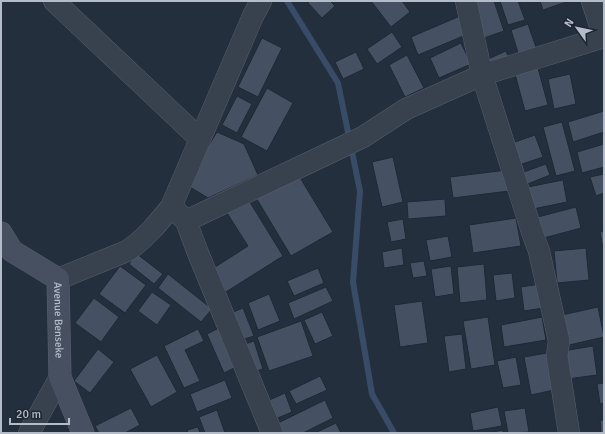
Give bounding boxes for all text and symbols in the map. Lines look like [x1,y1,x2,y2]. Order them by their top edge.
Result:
north arrow [557,8,597,48]
text: N [561,16,577,30]
street label: Avenue Benseke [52,282,66,358]
scale bar [10,400,69,426]
text: 20 m [16,407,41,422]

